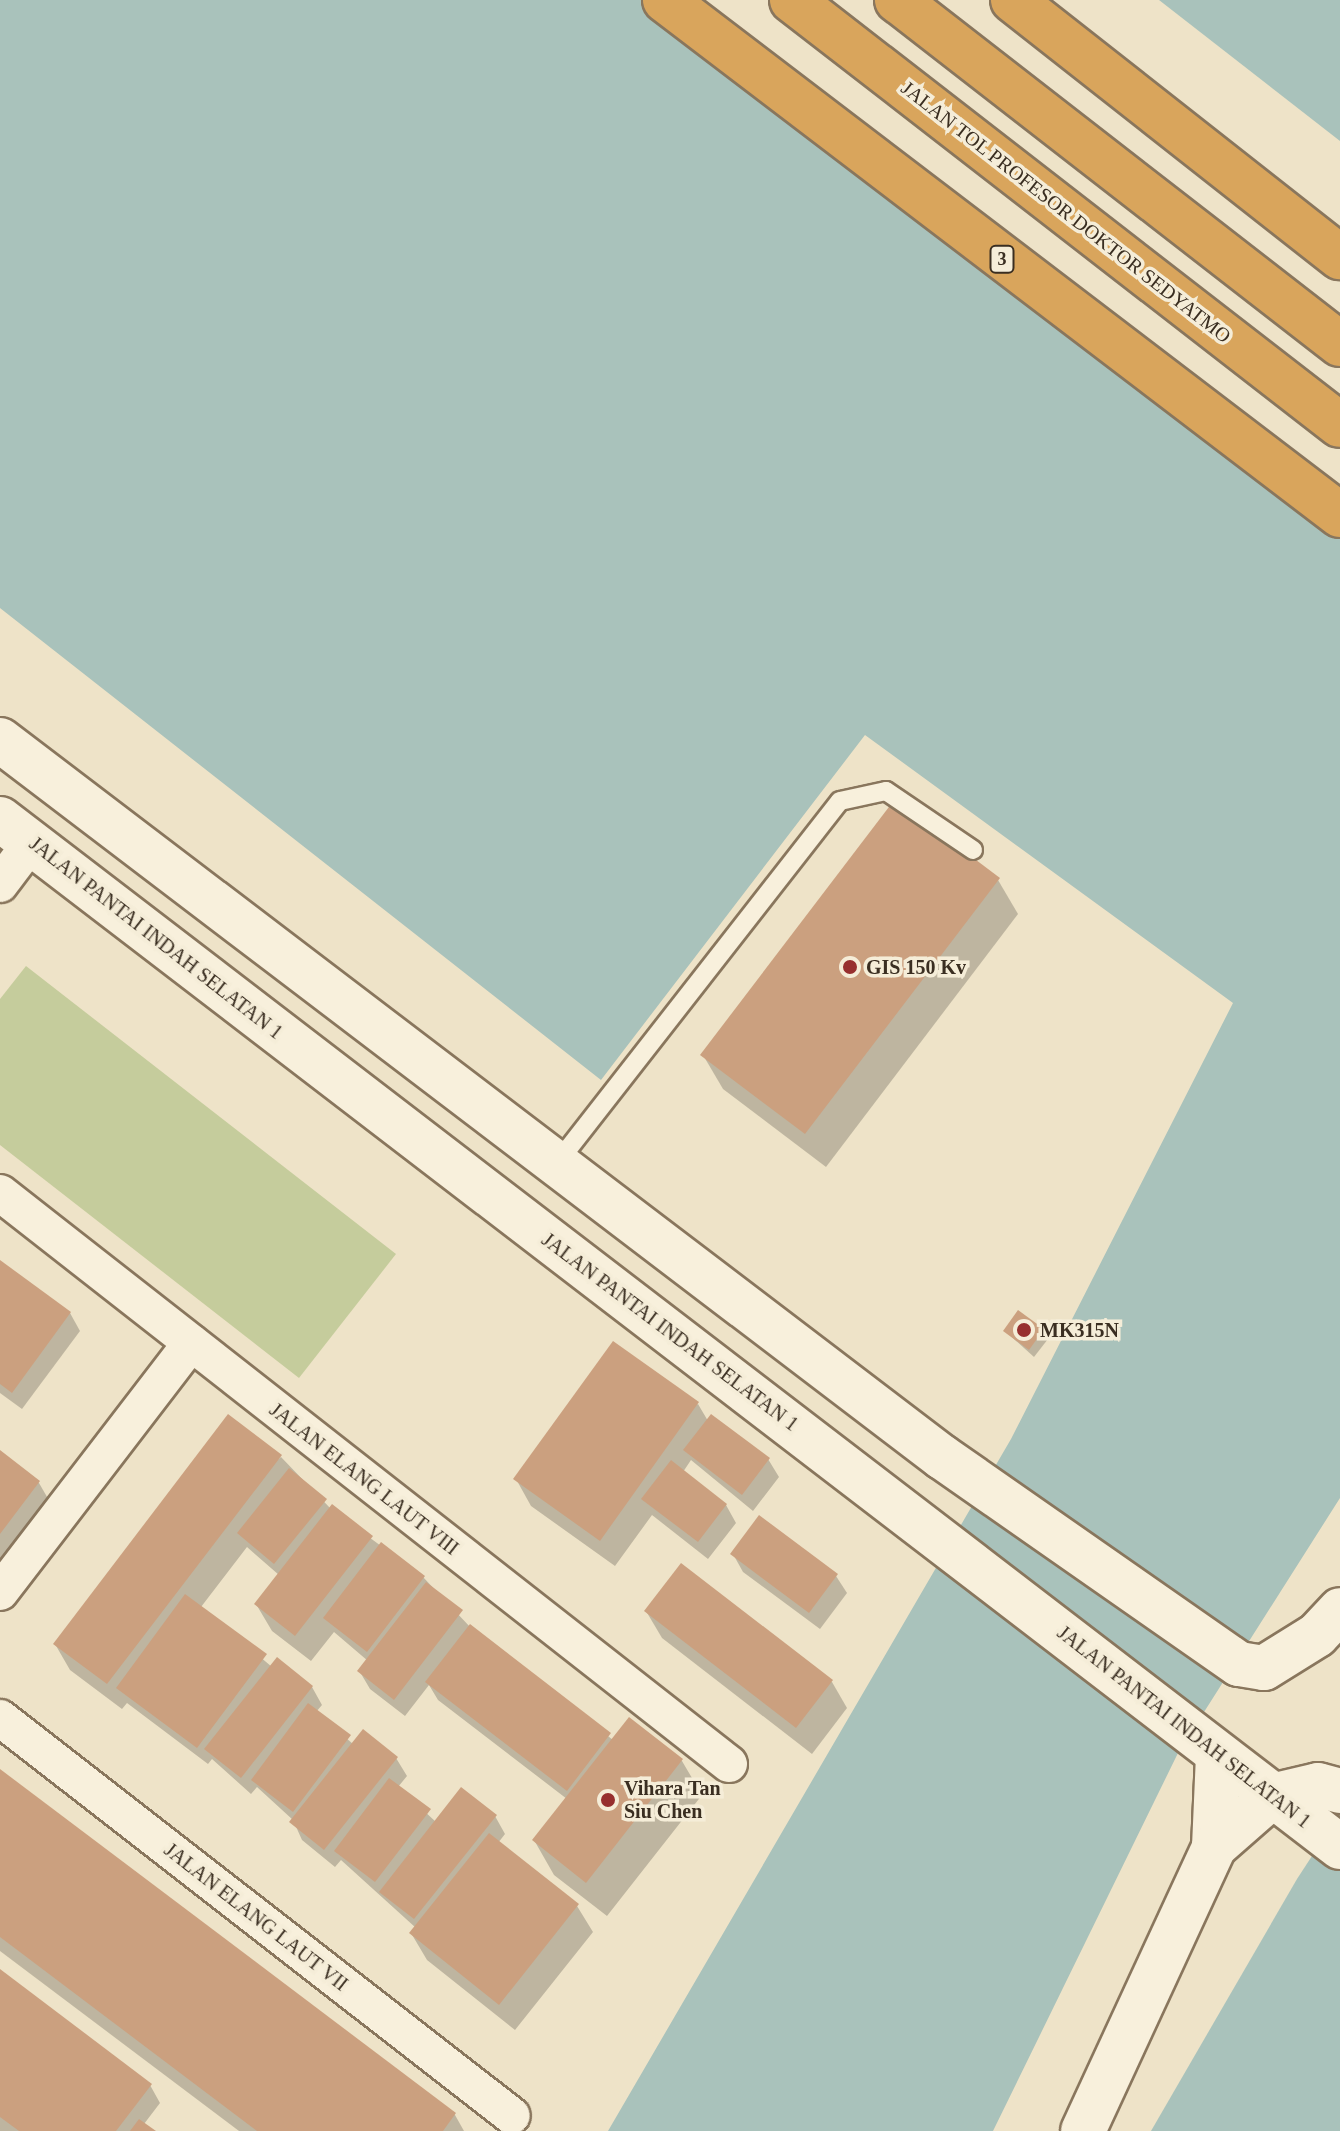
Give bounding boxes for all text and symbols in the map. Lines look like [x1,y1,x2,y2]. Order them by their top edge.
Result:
street label: JALAN TOL PROFESOR DOKTOR SEDYATMO [896,76,1236,348]
road number: 3 [988,245,1016,273]
street label: JALAN PANTAI INDAH SELATAN 1 [25,832,287,1044]
place label: GIS 150 Kv [866,955,966,979]
marker: GIS 150 Kv [841,958,859,976]
street label: JALAN PANTAI INDAH SELATAN 1 [537,1228,803,1436]
place label: MK315N [1040,1318,1119,1342]
marker: MK315N [1015,1321,1033,1339]
street label: JALAN ELANG LAUT VIII [264,1398,464,1560]
street label: JALAN PANTAI INDAH SELATAN 1 [1053,1621,1315,1833]
place label: Vihara Tan Siu Chen [624,1776,721,1823]
marker: Vihara Tan Siu Chen [599,1791,617,1809]
street label: JALAN ELANG LAUT VII [159,1838,353,1996]

